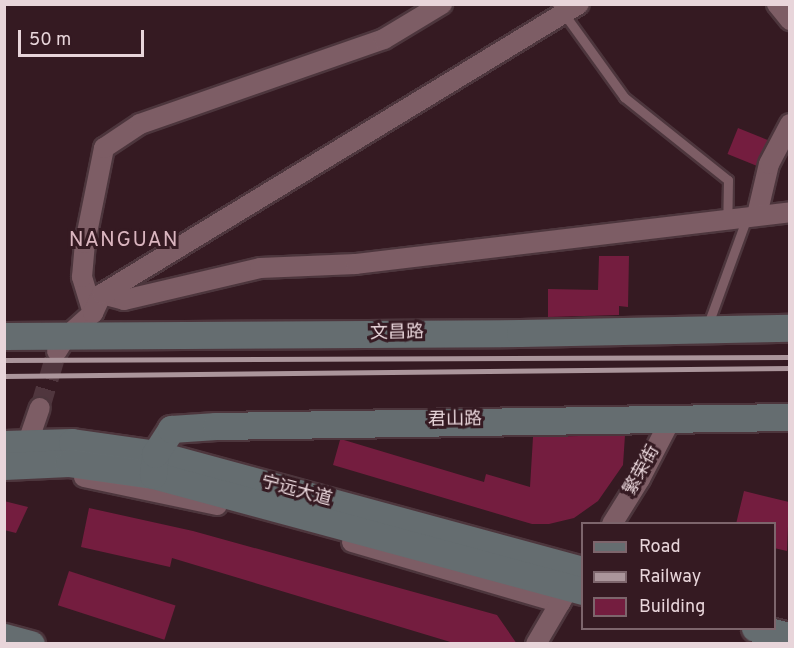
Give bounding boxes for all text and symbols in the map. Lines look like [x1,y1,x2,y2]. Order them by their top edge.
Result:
scale bar [21,18,147,56]
text: 50 m [29,29,71,52]
district label: NANGUAN [69,228,179,254]
street label: 文昌路 [370,323,424,345]
street label: 君山路 [428,410,482,432]
street label: 繁荣街 [620,442,666,500]
street label: 宁远大道 [258,472,334,512]
legend [581,522,776,630]
text: Road [639,536,681,559]
text: Railway [639,566,701,589]
text: Building [639,596,705,619]

